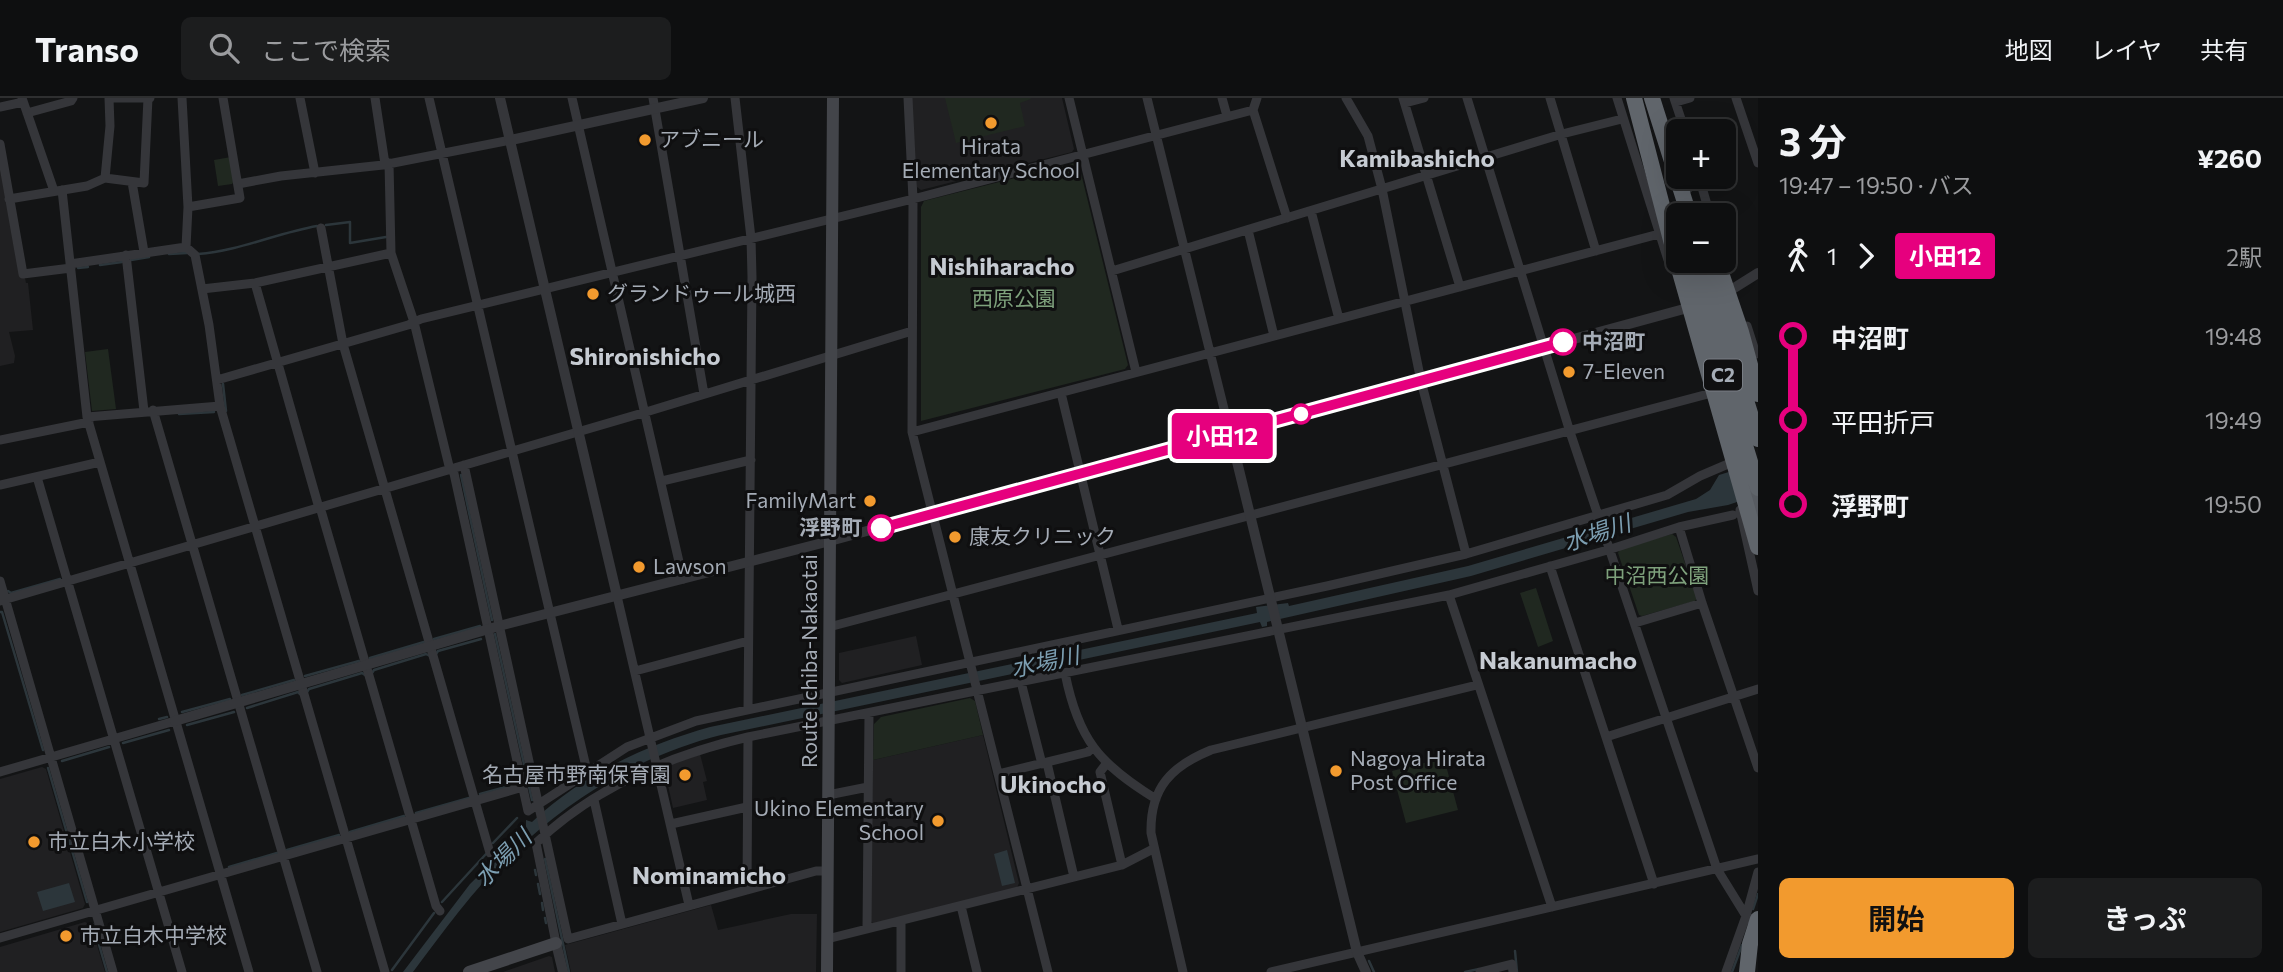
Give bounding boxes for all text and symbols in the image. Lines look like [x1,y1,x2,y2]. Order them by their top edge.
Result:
search box [181,17,671,80]
text: Transo [35,28,139,69]
icon: search [205,29,243,67]
text: ここで検索 [261,34,391,65]
text: 地図 [2005,35,2053,64]
text: レイヤ [2091,35,2162,64]
text: 共有 [2200,35,2248,64]
marker: Hirata Elementary School [983,115,999,131]
text: 3 分 [1779,117,1846,164]
map controls [1666,119,1736,273]
button: + [1666,119,1736,189]
place label: アブニール [659,126,764,151]
marker: アブニール [637,132,653,148]
place label: Hirata Elementary School [902,133,1080,182]
text: ¥260 [2197,142,2262,173]
district label: Kamibashicho [1339,143,1495,172]
text: 19:47 – 19:50 · バス [1779,171,1974,199]
button: − [1666,203,1736,273]
icon: walk [1779,237,1817,275]
icon: forward [1847,237,1885,275]
text: 小田12 [1909,241,1981,270]
text: 1 [1827,242,1837,270]
text: 2駅 [2226,243,2262,271]
district label: Nishiharacho [929,251,1075,280]
place label: グランドゥール城西 [607,280,796,305]
park label: 西原公園 [972,285,1056,310]
marker: グランドゥール城西 [585,286,601,302]
text: 中沼町 [1831,322,1909,353]
text: 19:48 [2205,322,2262,350]
place label: 中沼町 [1582,328,1645,353]
marker: 中沼町 [1550,329,1576,355]
district label: Shironishicho [569,341,721,370]
place label: 7-Eleven [1583,358,1665,383]
road number: C2 [1704,360,1742,390]
marker: 7-Eleven [1561,364,1577,380]
unlabelled marker [1291,404,1311,424]
text: 平田折戸 [1831,406,1935,437]
text: 19:49 [2205,406,2262,434]
line badge: 小田12 [1173,413,1271,459]
text: 小田12 [1186,421,1258,450]
place label: FamilyMart [746,487,856,512]
text: 浮野町 [1831,490,1909,521]
text: 19:50 [2205,490,2262,518]
marker: FamilyMart [862,493,878,509]
water label: 水場川 [1560,507,1637,556]
place label: 浮野町 [799,514,862,539]
marker: 浮野町 [868,515,894,541]
place label: 康友クリニック [969,523,1116,548]
marker: 康友クリニック [947,529,963,545]
place label: Lawson [653,553,727,578]
street label: Route Ichiba-Nakaotai [796,554,821,768]
marker: Lawson [631,559,647,575]
park label: 中沼西公園 [1605,562,1710,587]
water label: 水場川 [1008,640,1084,682]
district label: Nakanumacho [1479,645,1637,674]
place label: Nagoya Hirata Post Office [1350,745,1486,794]
place label: 名古屋市野南保育園 [482,761,671,786]
marker: Nagoya Hirata Post Office [1328,763,1344,779]
marker: 名古屋市野南保育園 [677,767,693,783]
district label: Ukinocho [1000,769,1106,798]
place label: Ukino Elementary School [754,795,924,844]
marker: Ukino Elementary School [930,813,946,829]
water label: 水場川 [468,821,539,892]
place label: 市立白木小学校 [48,828,195,853]
marker: 市立白木小学校 [26,834,42,850]
district label: Nominamicho [632,860,786,889]
button: 開始 [1779,878,2014,958]
button: きっぷ [2028,878,2262,958]
place label: 市立白木中学校 [80,922,227,947]
marker: 市立白木中学校 [58,928,74,944]

